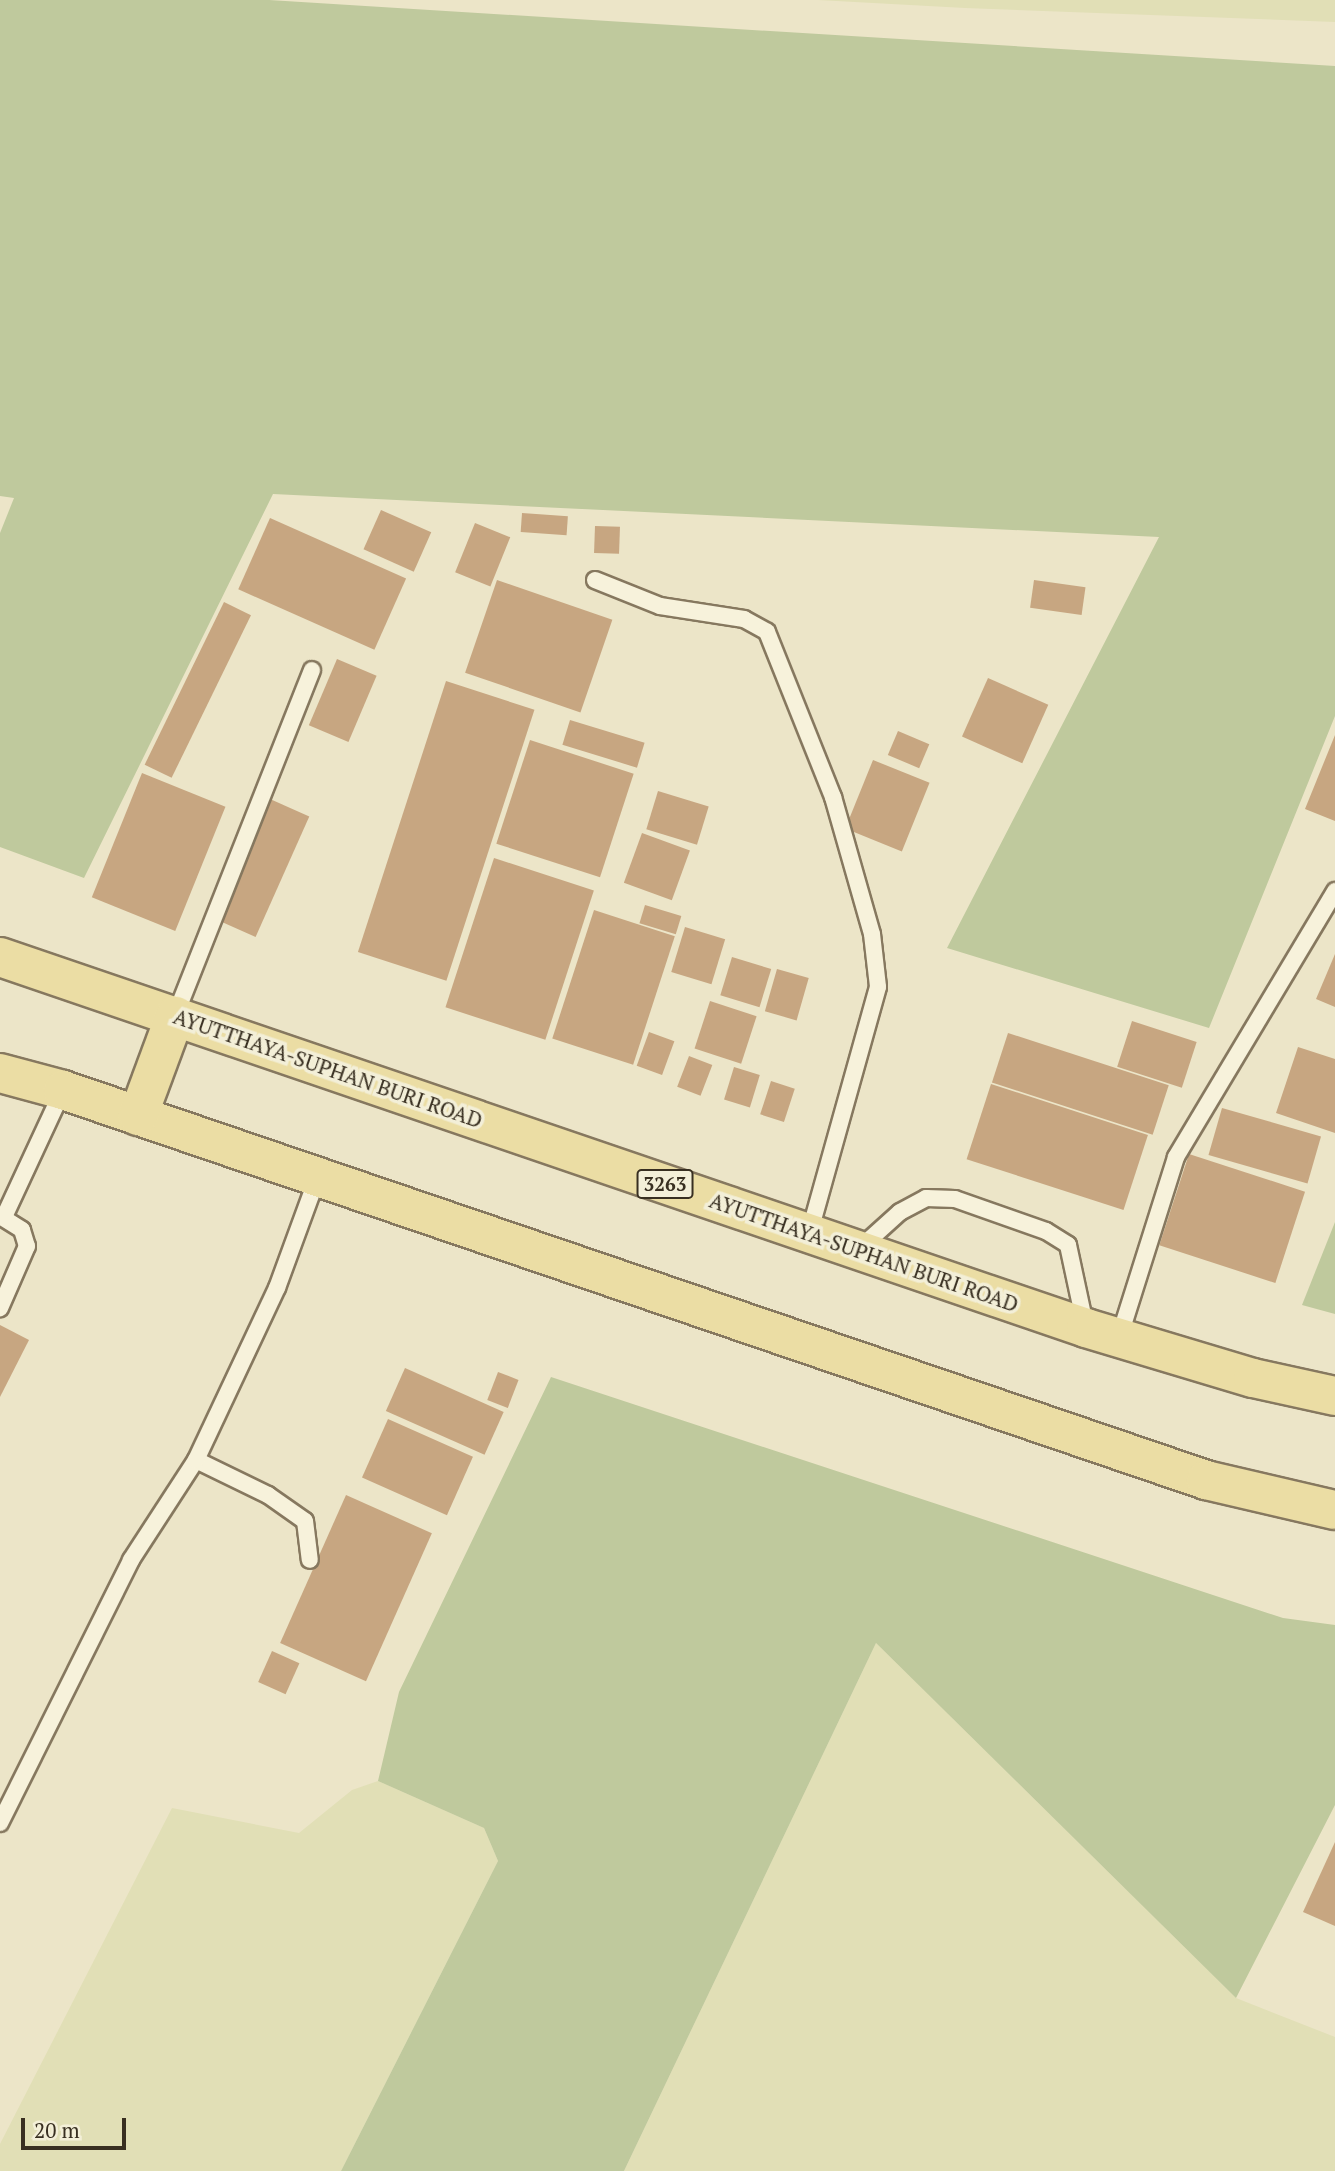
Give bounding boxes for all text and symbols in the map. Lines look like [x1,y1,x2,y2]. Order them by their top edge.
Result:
street label: AYUTTHAYA-SUPHAN BURI ROAD [170,1003,486,1133]
road number: 3263 [635,1168,695,1200]
street label: AYUTTHAYA-SUPHAN BURI ROAD [706,1187,1022,1317]
scale bar [24,2104,130,2148]
text: 20 m [34,2116,80,2144]

